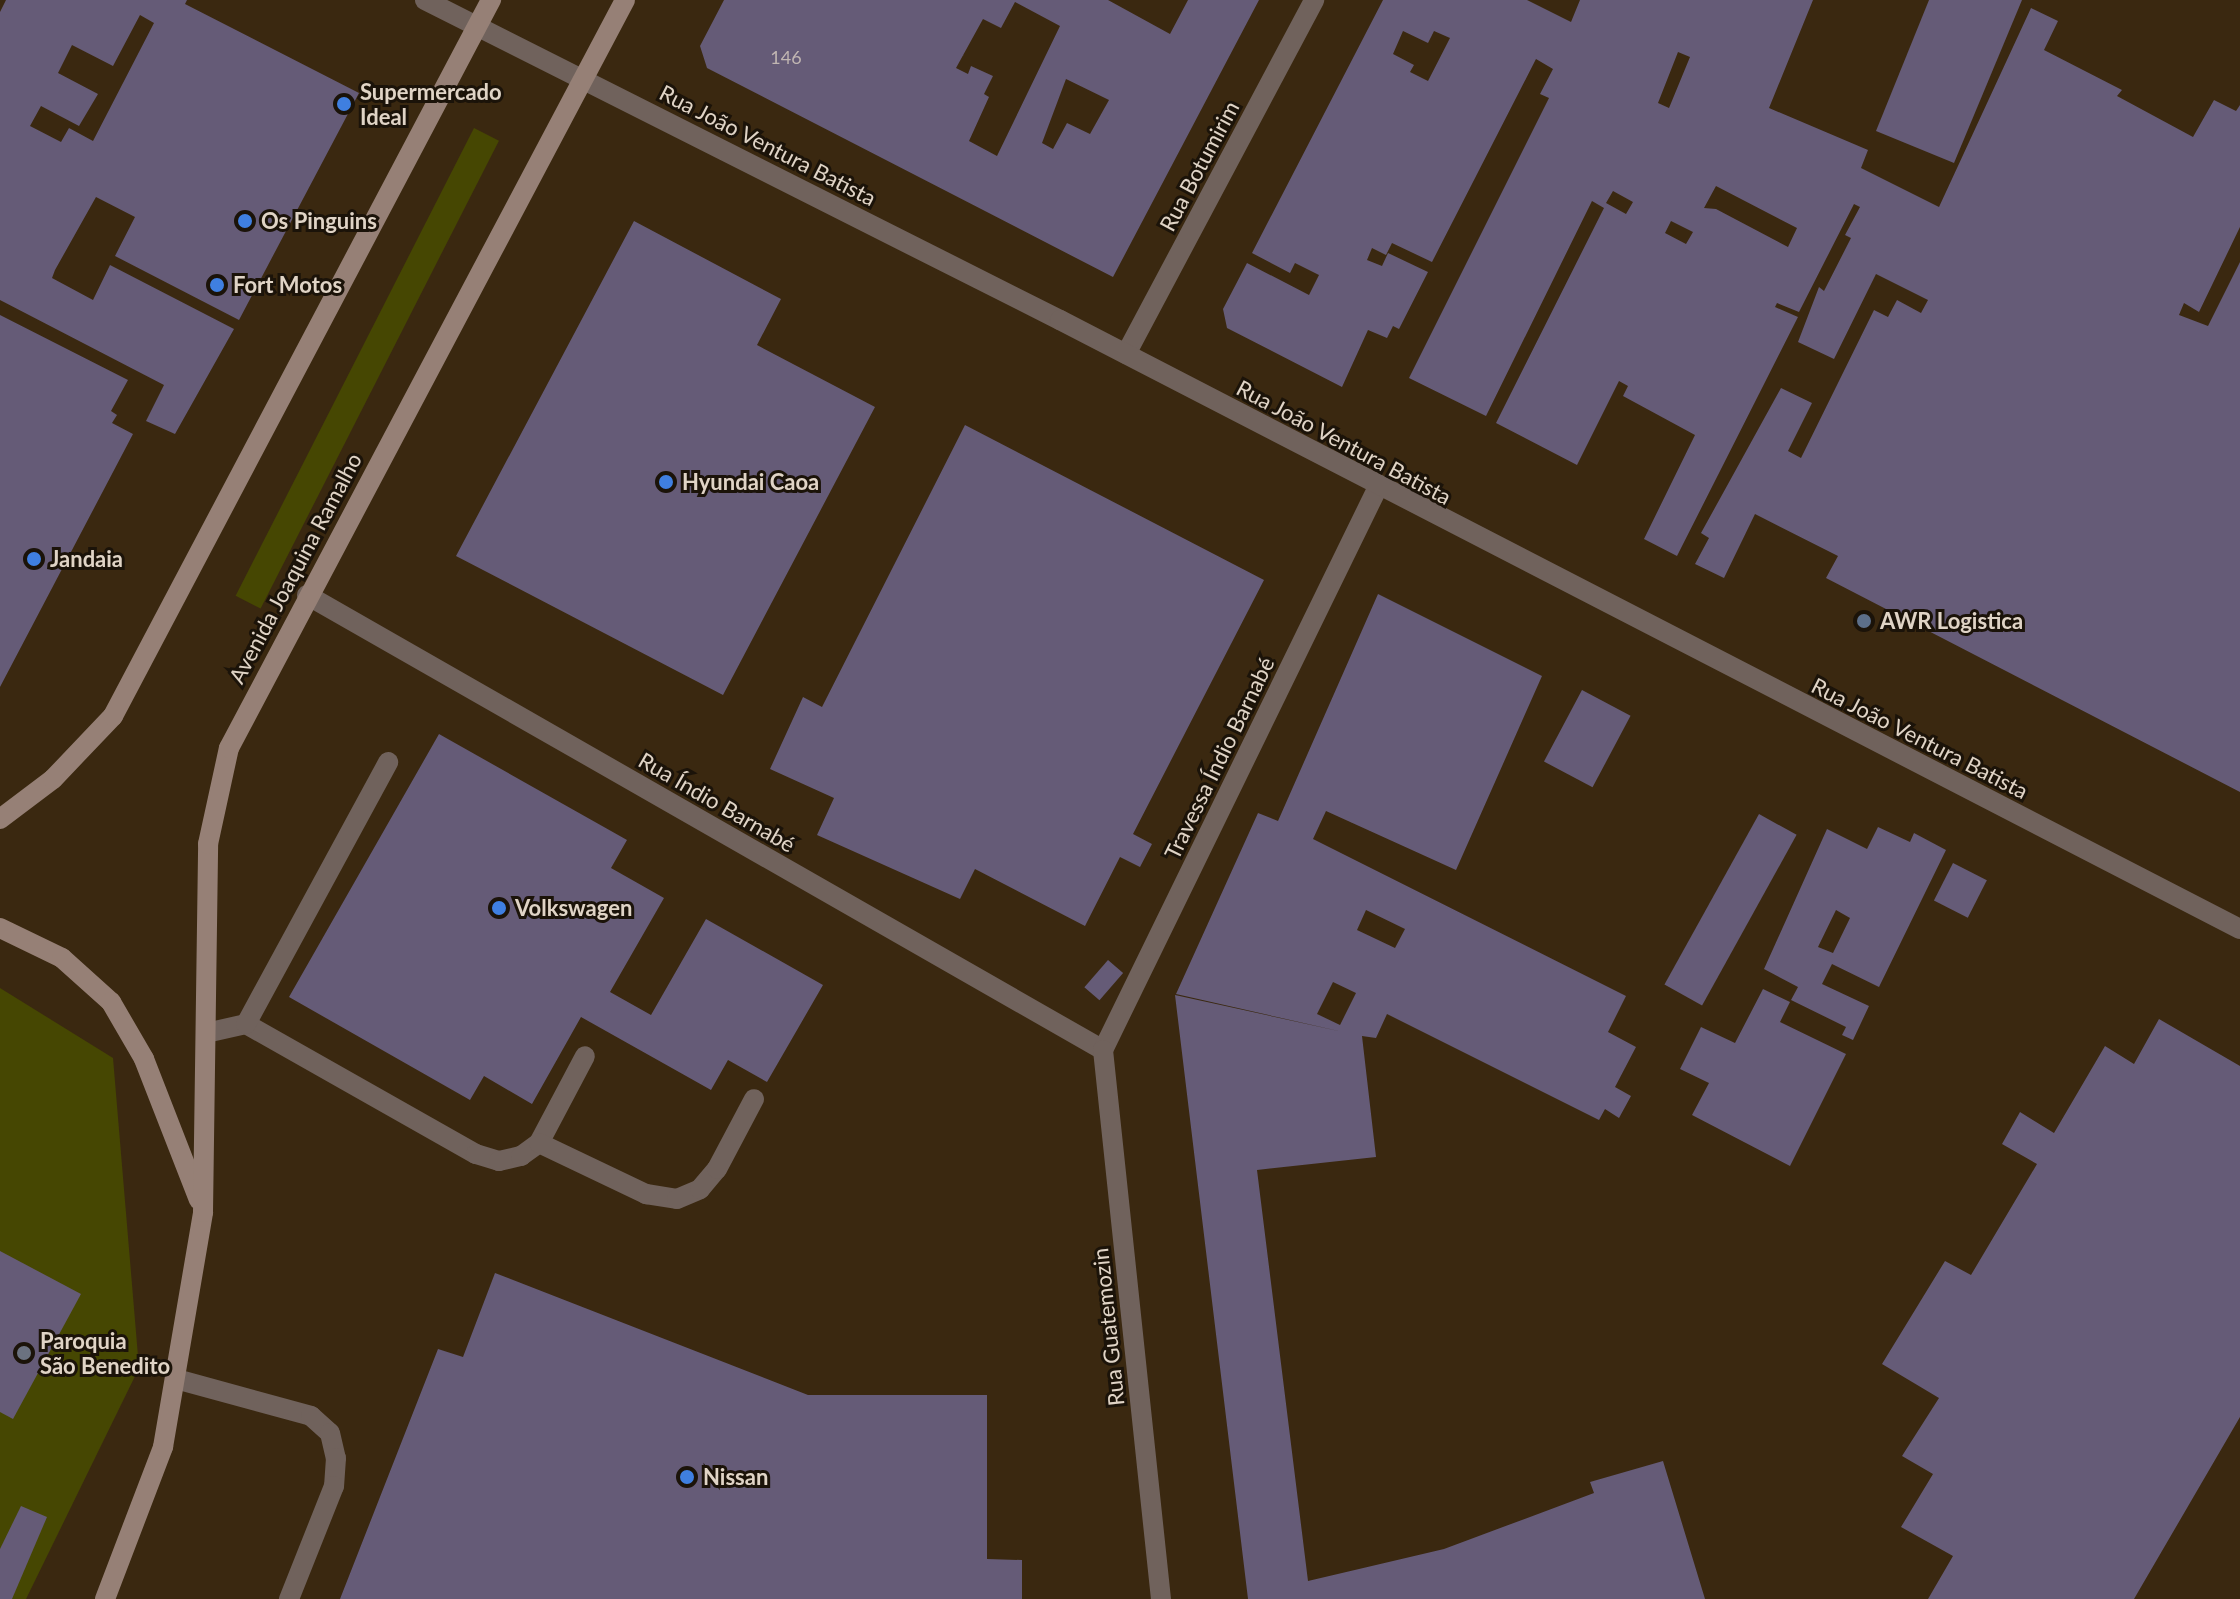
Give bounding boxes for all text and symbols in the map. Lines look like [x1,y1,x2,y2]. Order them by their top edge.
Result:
house number: 146 [770,46,802,68]
place label: Supermercado Ideal [360,78,502,130]
street label: Rua João Ventura Batista [655,79,881,211]
marker: Supermercado Ideal [335,95,353,113]
street label: Rua Botumirim [1154,96,1244,236]
place label: Os Pinguins [261,208,377,234]
marker: Os Pinguins [236,212,254,230]
place label: Fort Motos [233,272,342,298]
marker: Fort Motos [208,276,226,294]
street label: Rua João Ventura Batista [1231,374,1457,510]
street label: Avenida Joaquina Ramalho [223,448,367,688]
place label: Hyundai Caoa [682,469,819,495]
marker: Hyundai Caoa [657,473,675,491]
place label: Jandaia [50,546,123,572]
marker: Jandaia [25,550,43,568]
place label: AWR Logistica [1880,608,2023,634]
marker: AWR Logistica [1855,612,1873,630]
street label: Travessa Índio Barnabé [1159,653,1279,863]
street label: Rua João Ventura Batista [1807,672,2033,804]
street label: Rua Índio Barnabé [634,746,800,858]
place label: Volkswagen [515,895,632,921]
marker: Volkswagen [490,899,508,917]
street label: Rua Guatemozin [1087,1247,1129,1407]
place label: Paroquia São Benedito [40,1327,170,1378]
marker: Paroquia São Benedito [15,1344,33,1362]
place label: Nissan [703,1464,768,1490]
marker: Nissan [678,1468,696,1486]

